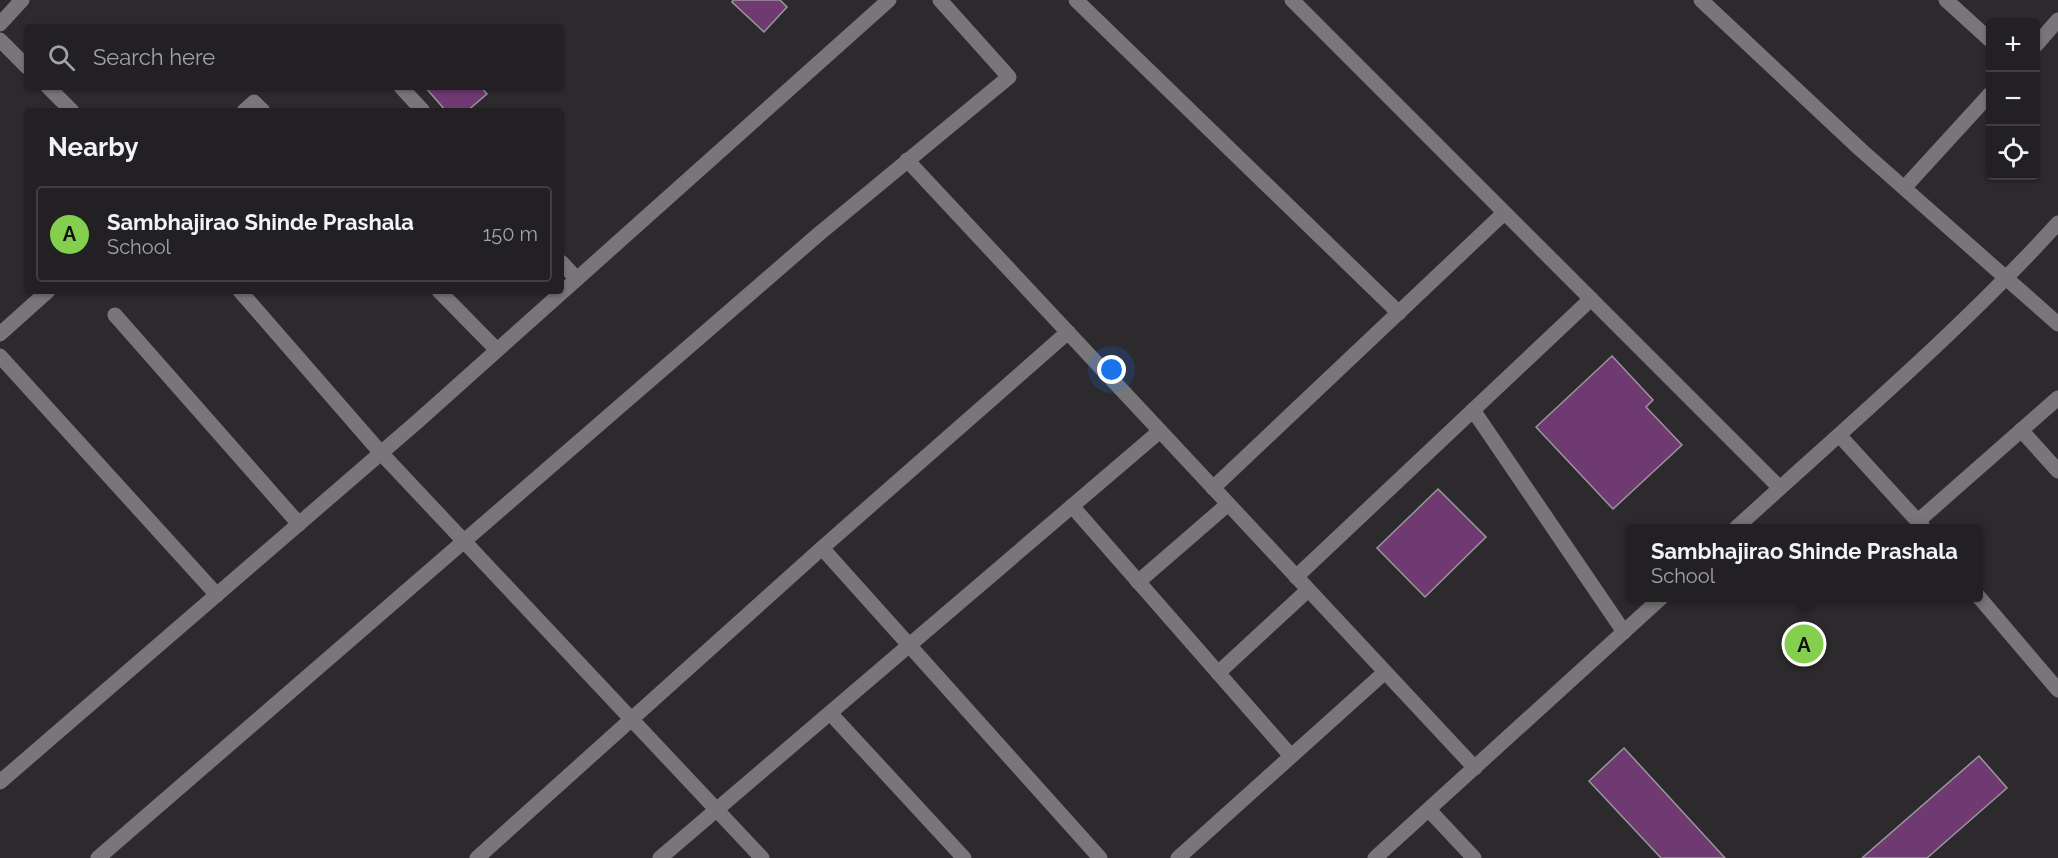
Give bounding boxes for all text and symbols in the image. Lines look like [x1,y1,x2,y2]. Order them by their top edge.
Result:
map controls [1986,18,2040,180]
button: + [1986,18,2040,72]
search box [24,24,564,90]
icon: search [45,41,78,74]
text: Search here [93,44,215,70]
button: − [1986,72,2040,126]
button: locate [1986,126,2040,180]
text: Nearby [48,132,138,162]
text: Sambhajirao Shinde Prashala [107,209,414,235]
text: A [63,222,76,246]
text: 150 m [483,222,538,246]
text: School [107,235,171,259]
your location [1097,355,1126,384]
popup [1626,524,1983,602]
text: Sambhajirao Shinde Prashala [1651,538,1958,564]
text: School [1651,564,1715,588]
pin: A [1784,622,1824,666]

